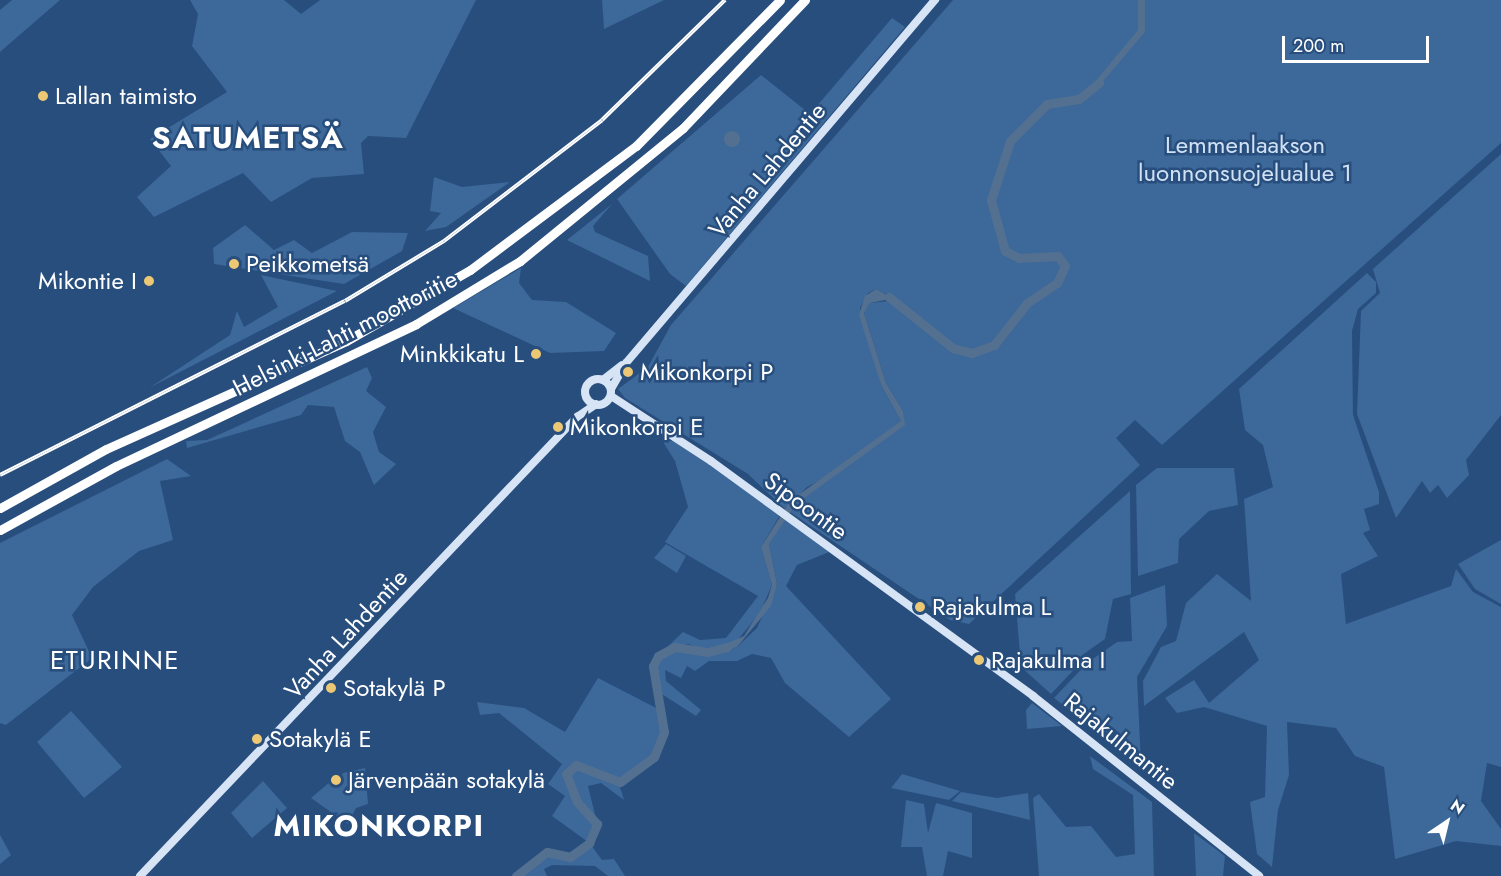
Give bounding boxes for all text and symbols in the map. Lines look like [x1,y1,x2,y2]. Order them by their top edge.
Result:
scale bar [1285,24,1432,62]
text: 200 m [1293,33,1344,59]
place label: Lallan taimisto [55,82,197,110]
marker: Lallan taimisto [36,89,50,103]
street label: Vanha Lahdentie [702,97,832,243]
district label: SATUMETSÄ [152,120,344,156]
park label: Lemmenlaakson luonnonsuojelualue 1 [1138,131,1352,187]
place label: Peikkometsä [246,250,369,278]
marker: Peikkometsä [227,257,241,271]
street label: Helsinki-Lahti moottoritie [228,264,462,402]
place label: Mikontie I [38,267,137,295]
marker: Mikontie I [142,274,156,288]
place label: Minkkikatu L [400,340,524,368]
marker: Minkkikatu L [529,347,543,361]
place label: Mikonkorpi P [640,358,773,386]
marker: Mikonkorpi P [621,365,635,379]
place label: Mikonkorpi E [570,413,703,441]
marker: Mikonkorpi E [551,420,565,434]
street label: Sipoontie [759,466,853,546]
street label: Vanha Lahdentie [279,563,413,705]
place label: Rajakulma L [932,593,1051,621]
marker: Rajakulma L [913,600,927,614]
district label: ETURINNE [50,645,180,677]
place label: Rajakulma I [991,646,1105,674]
marker: Rajakulma I [972,653,986,667]
place label: Sotakylä P [343,674,446,702]
marker: Sotakylä P [324,681,338,695]
street label: Rajakulmantie [1058,686,1184,796]
place label: Sotakylä E [269,725,372,753]
marker: Sotakylä E [250,732,264,746]
place label: Järvenpään sotakylä [348,766,545,794]
marker: Järvenpään sotakylä [329,773,343,787]
north arrow [1417,792,1477,852]
text: N [1446,794,1469,820]
district label: MIKONKORPI [273,808,485,844]

